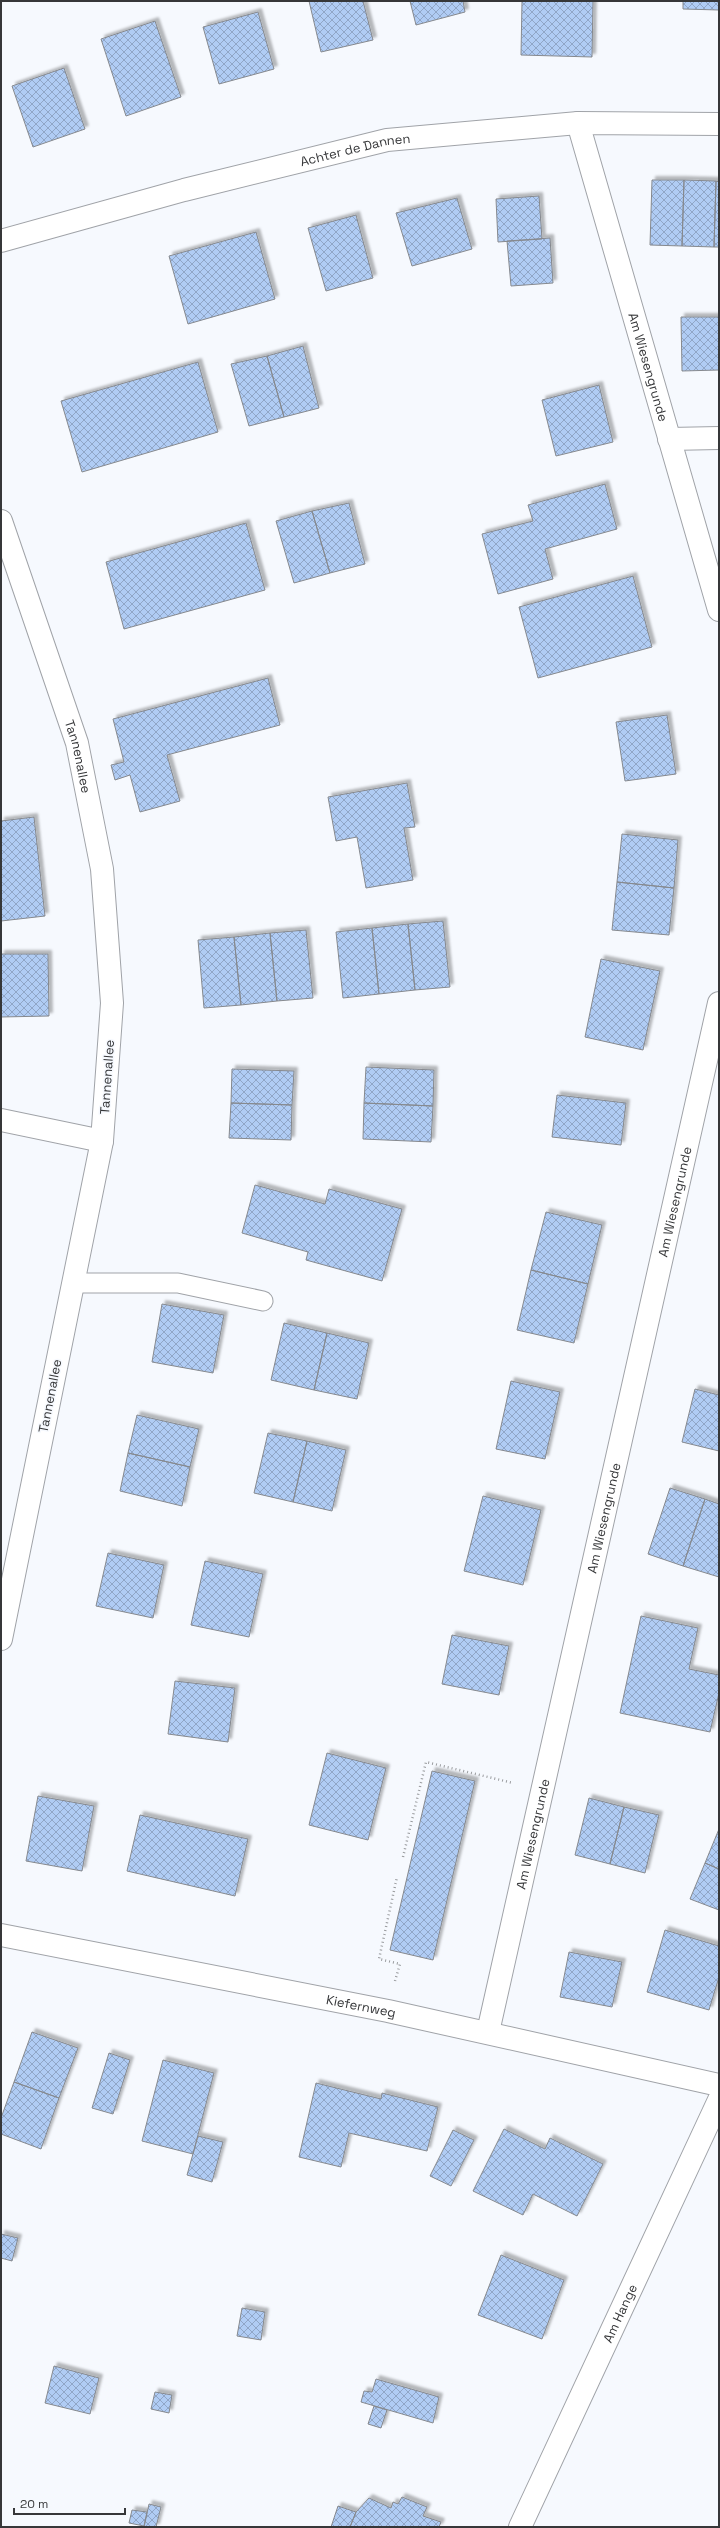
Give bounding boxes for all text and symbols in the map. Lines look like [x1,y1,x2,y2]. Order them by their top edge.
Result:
street label: Achter de Dannen [298,129,411,170]
street label: Am Wiesengrunde [625,310,672,424]
street label: Tannenallee [61,717,95,794]
street label: Tannenallee [96,1039,118,1115]
street label: Am Wiesengrunde [654,1145,695,1259]
street label: Tannenallee [35,1358,65,1434]
street label: Am Wiesengrunde [583,1461,624,1575]
street label: Am Wiesengrunde [512,1777,553,1891]
street label: Kiefernweg [325,1991,398,2021]
street label: Am Hange [599,2281,641,2345]
scale bar [14,2490,125,2516]
text: 20 m [20,2496,48,2512]

